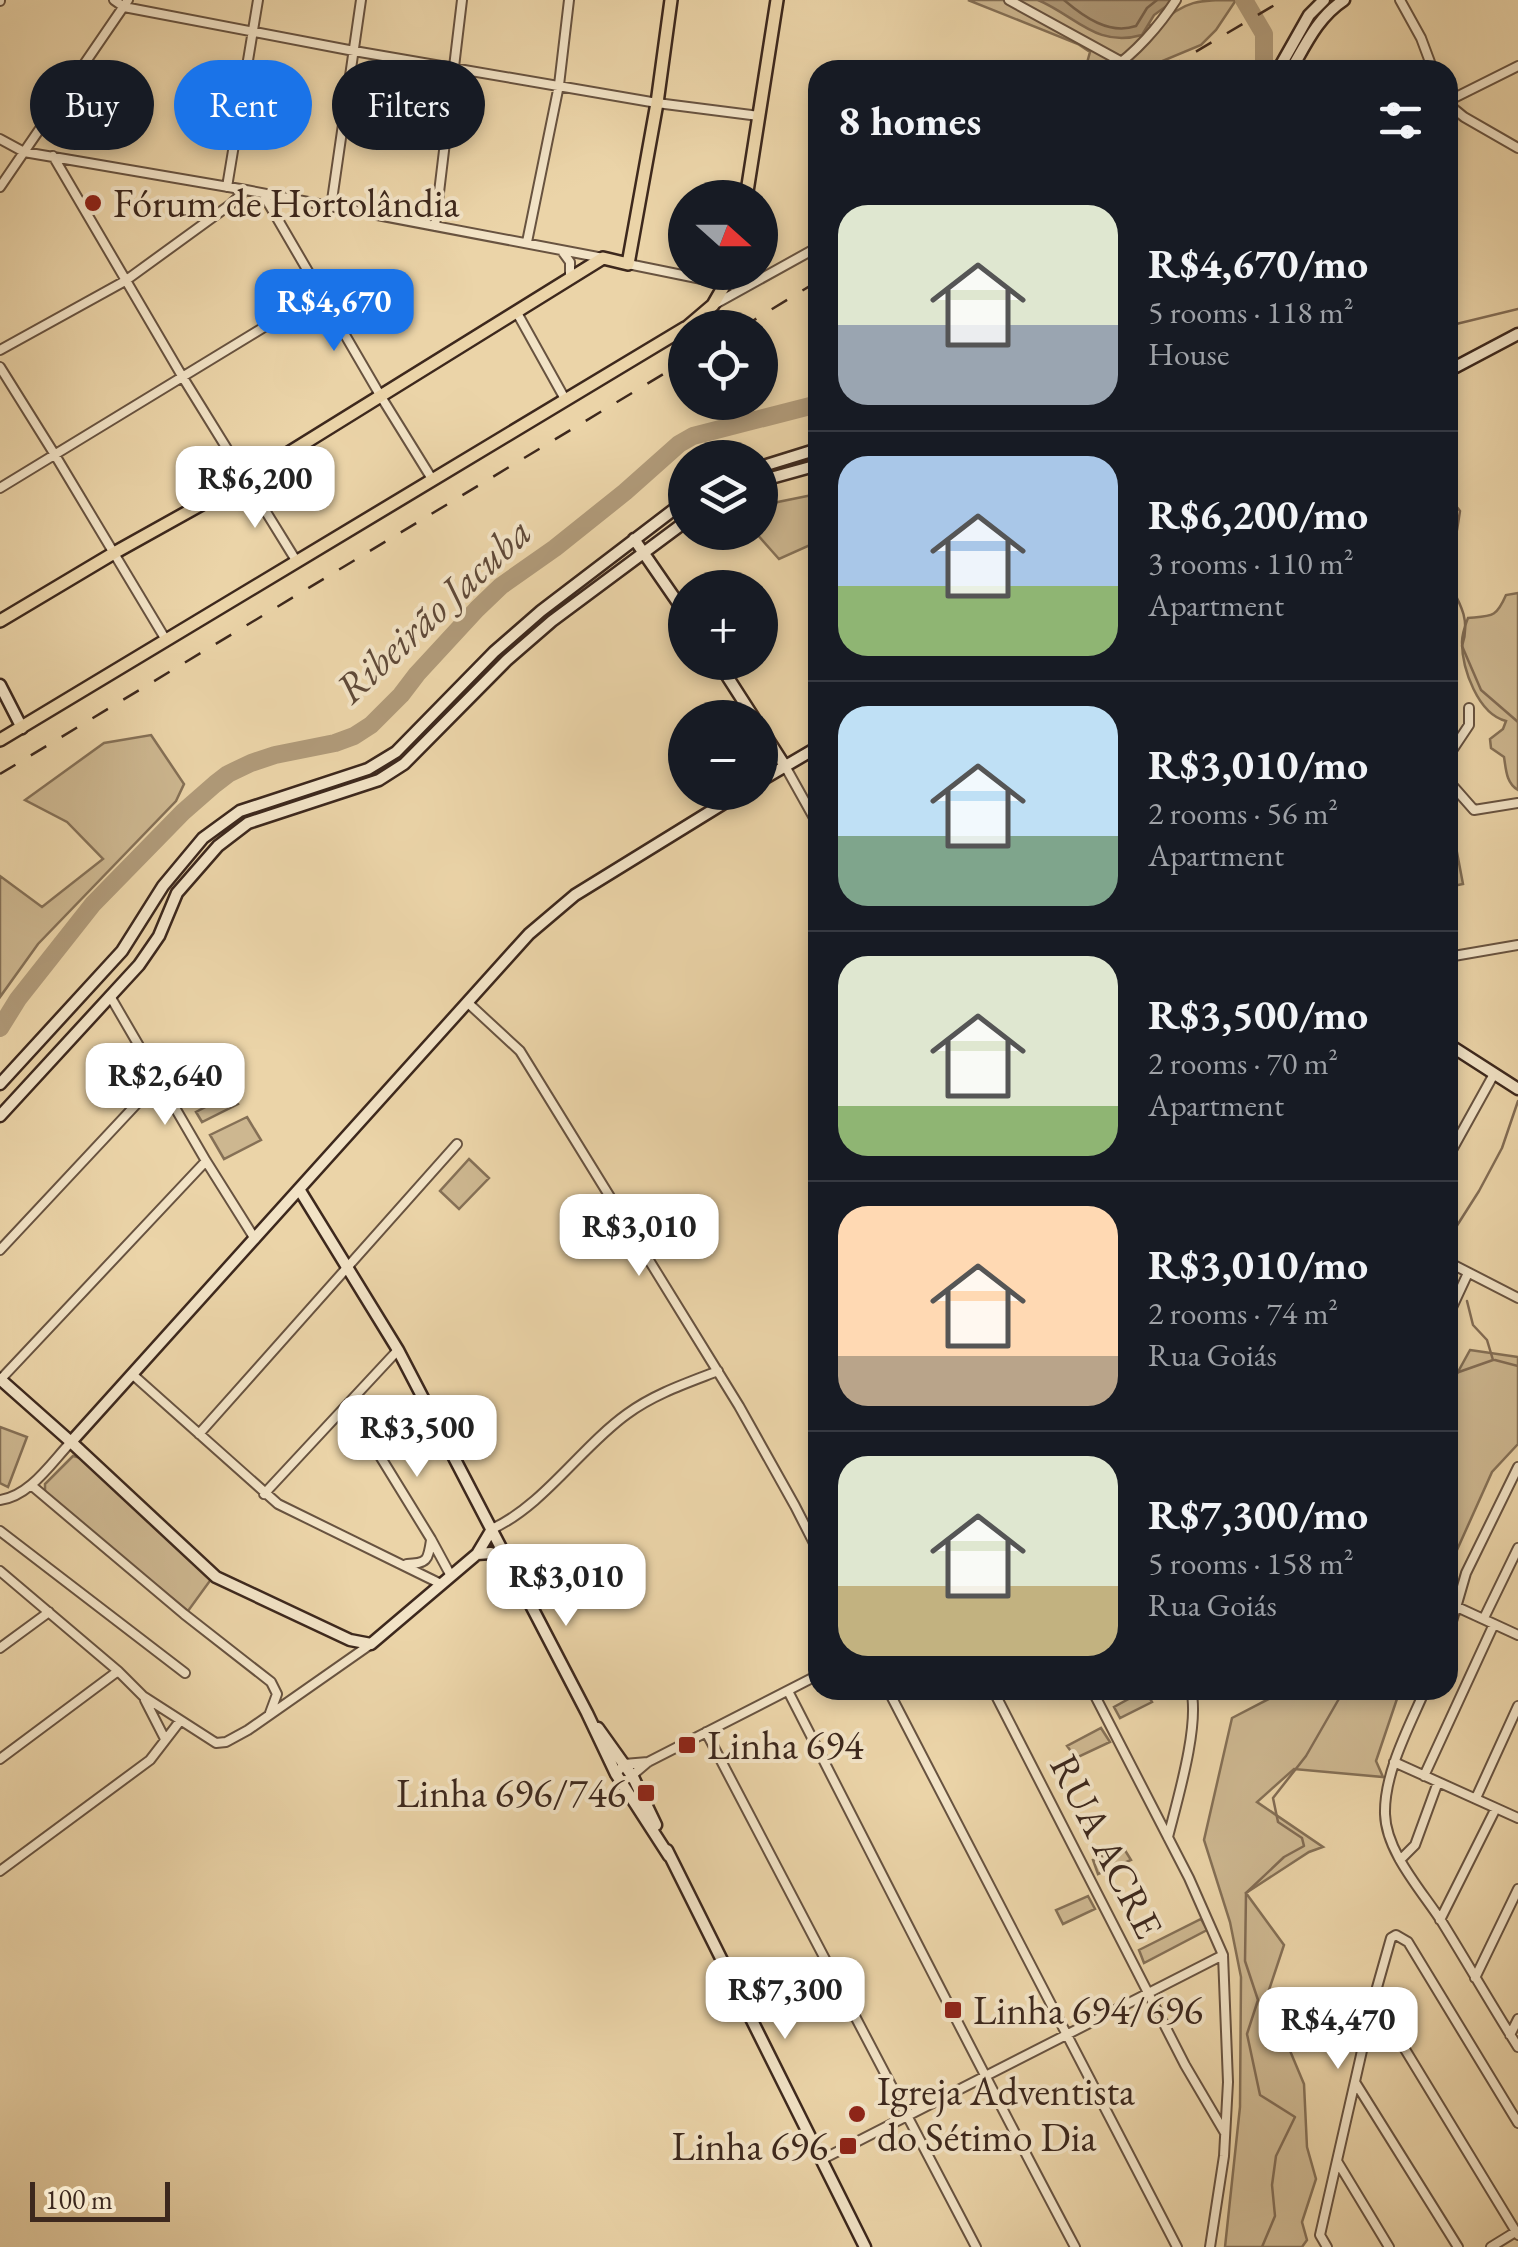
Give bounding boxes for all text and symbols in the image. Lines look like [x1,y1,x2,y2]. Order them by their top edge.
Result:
chip: Buy [30,60,154,150]
chip: Rent [174,60,312,150]
chip: Filters [332,60,485,150]
text: 8 homes [838,93,981,148]
icon: filters [1373,93,1428,148]
place label: Fórum de Hortolândia [113,177,460,229]
north arrow [668,180,778,290]
map controls [668,180,778,810]
marker: Fórum de Hortolândia [82,192,104,214]
text: R$4,670/mo [1148,236,1368,291]
icon: home [918,245,1038,365]
pin: R$4,670 [242,269,426,354]
text: R$4,670 [277,280,391,322]
text: 5 rooms · 118 m² [1148,291,1354,333]
button: locate [668,310,778,420]
text: House [1148,333,1229,375]
button: layers [668,440,778,550]
pin: R$6,200 [163,446,347,531]
text: R$6,200 [198,457,312,499]
text: R$6,200/mo [1148,487,1368,542]
icon: home [918,496,1038,616]
water label: Ribeirão Jacuba [323,505,543,715]
text: 3 rooms · 110 m² [1148,542,1354,584]
button: + [668,570,778,680]
text: Apartment [1148,584,1284,626]
button: − [668,700,778,810]
text: R$3,010/mo [1148,737,1368,792]
icon: home [918,746,1038,866]
text: 2 rooms · 56 m² [1148,792,1338,834]
text: Apartment [1148,834,1284,876]
text: R$3,500/mo [1148,987,1368,1042]
icon: home [918,996,1038,1116]
text: 2 rooms · 70 m² [1148,1042,1338,1084]
pin: R$2,640 [73,1043,257,1128]
text: R$2,640 [108,1054,222,1096]
text: Apartment [1148,1084,1284,1126]
pin: R$3,010 [547,1194,731,1279]
text: R$3,010 [582,1205,696,1247]
text: R$3,010/mo [1148,1237,1368,1292]
icon: home [918,1246,1038,1366]
text: 2 rooms · 74 m² [1148,1292,1338,1334]
text: Rua Goiás [1148,1334,1277,1376]
pin: R$3,500 [325,1395,509,1480]
text: R$3,500 [360,1406,474,1448]
text: R$7,300/mo [1148,1487,1368,1542]
icon: home [918,1496,1038,1616]
text: 5 rooms · 158 m² [1148,1542,1354,1584]
pin: R$3,010 [474,1544,658,1629]
text: R$3,010 [509,1555,623,1597]
text: Rua Goiás [1148,1584,1277,1626]
place label: Linha 694 [707,1719,864,1771]
marker: Linha 694 [676,1734,698,1756]
street label: RUA ACRE [1039,1745,1175,1947]
place label: Linha 696/746 [396,1767,626,1819]
marker: Linha 696/746 [635,1782,657,1804]
pin: R$7,300 [693,1957,877,2042]
text: R$7,300 [728,1968,842,2010]
place label: Linha 694/696 [973,1984,1203,2036]
pin: R$4,470 [1246,1987,1430,2072]
text: R$4,470 [1281,1998,1395,2040]
marker: Linha 694/696 [942,1999,964,2021]
place label: Igreja Adventista do Sétimo Dia [877,2065,1135,2163]
marker: Igreja Adventista do Sétimo Dia [846,2103,868,2125]
place label: Linha 696 [672,2120,828,2172]
marker: Linha 696 [837,2135,859,2157]
scale bar [30,2177,170,2222]
text: 100 m [45,2181,113,2217]

